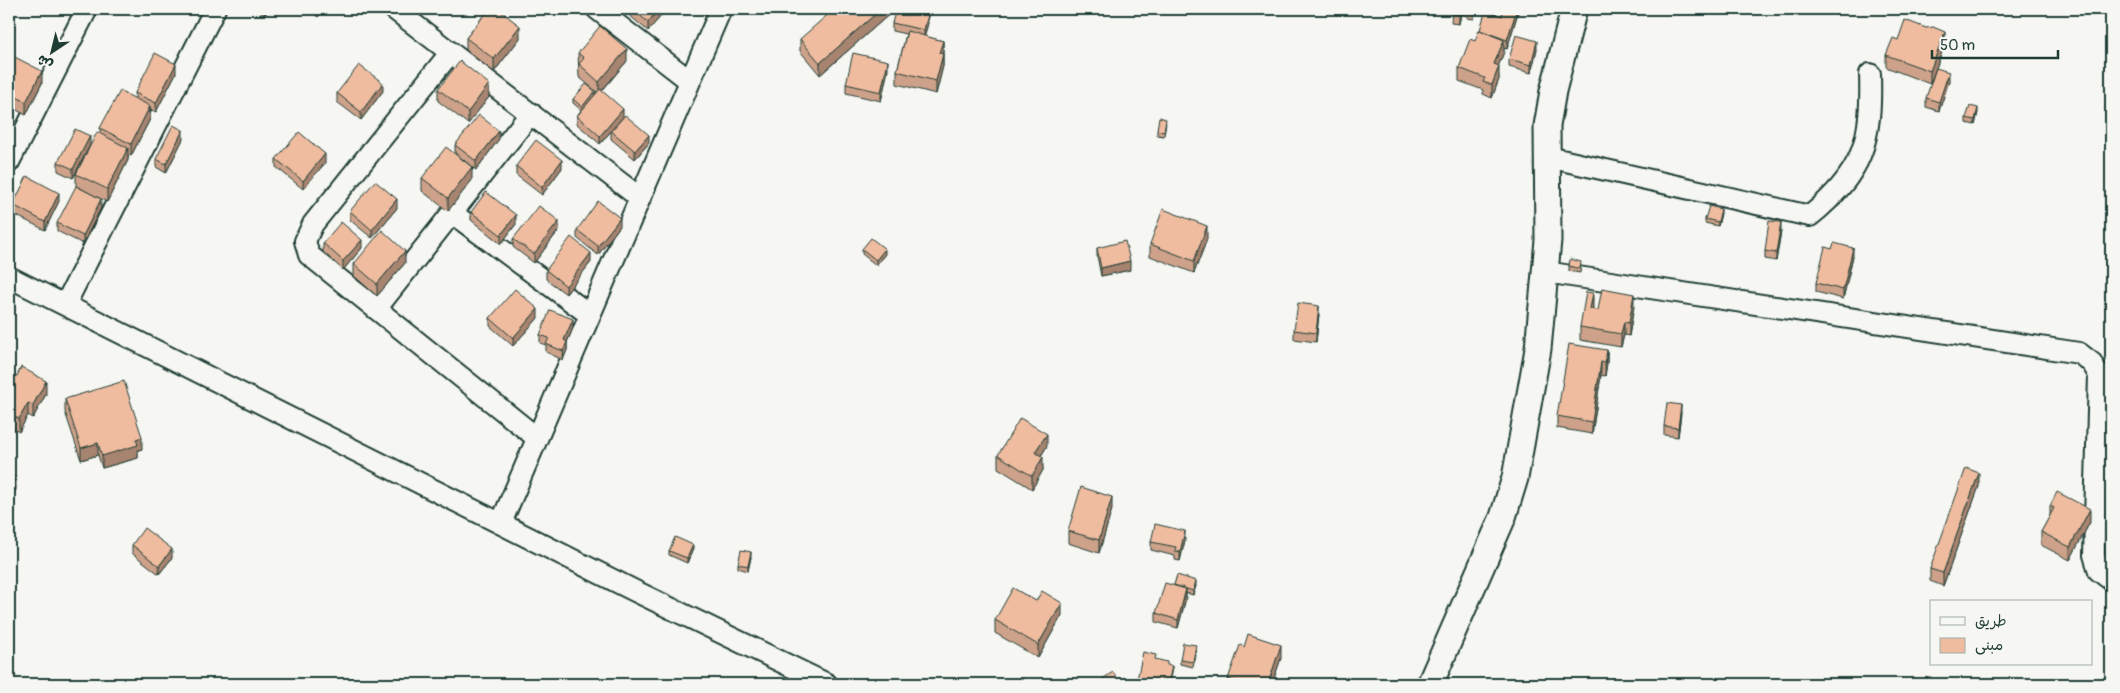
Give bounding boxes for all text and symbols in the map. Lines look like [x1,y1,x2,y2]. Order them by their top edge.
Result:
north arrow [28,28,78,78]
scale bar [1932,28,2059,60]
text: 50 m [1940,36,1975,55]
text: ش [34,51,56,74]
legend [1930,600,2092,666]
text: طريق [1975,612,2007,631]
text: مبنى [1975,636,2003,655]

